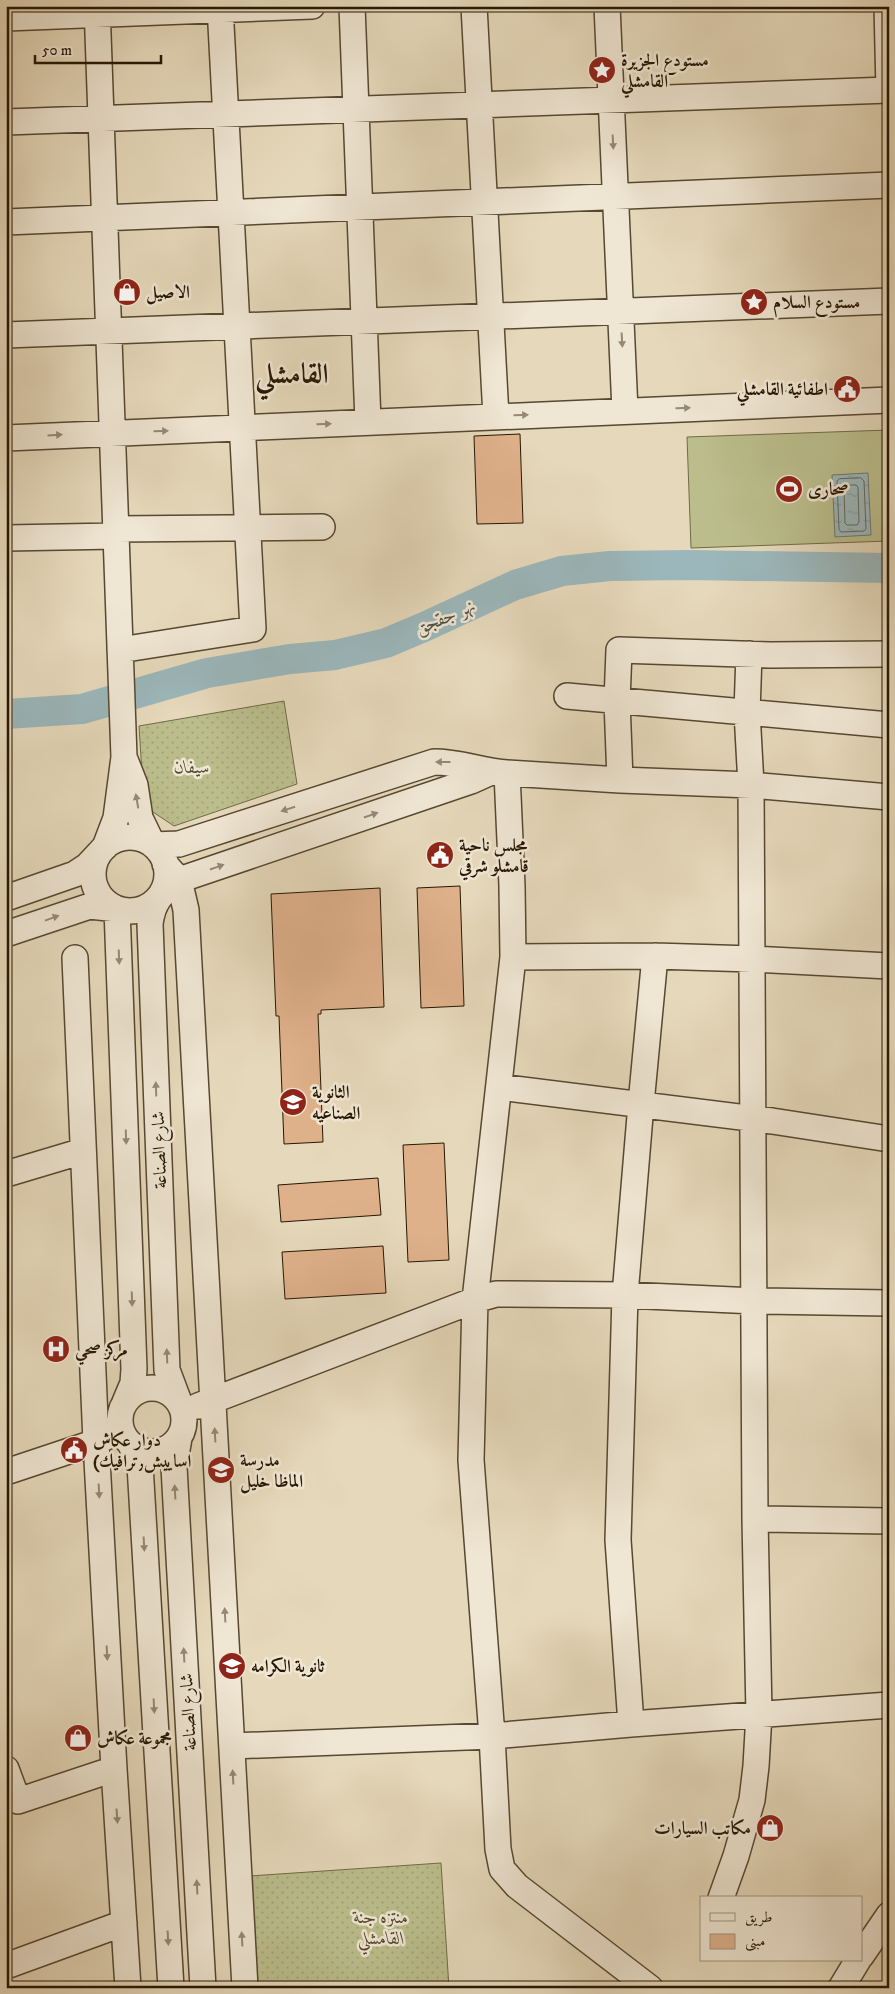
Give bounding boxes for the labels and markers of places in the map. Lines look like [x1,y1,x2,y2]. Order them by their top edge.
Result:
place label: مستودع الجزيرة القامشلي [620,50,709,99]
place icon: مستودع الجزيرة القامشلي [587,55,617,85]
shop icon: الاصيل [112,277,142,307]
place label: الاصيل [146,282,190,305]
place icon: مستودع السلام [739,287,769,317]
place label: مستودع السلام [773,292,860,318]
public building icon: اطفائية القامشلي [832,374,862,404]
place label: اطفائية القامشلي [736,379,828,407]
sports icon: صحارى [774,474,804,504]
place label: صحارى [808,479,849,501]
place label: مجلس ناحية قامشلو شرقي [458,835,529,881]
public building icon: مجلس ناحية قامشلو شرقي [425,840,455,870]
place label: الثانوية الصناعيه [312,1082,360,1125]
school or university icon: الثانوية الصناعيه [278,1087,308,1117]
hospital icon: مركز صحي [41,1334,71,1364]
place label: مركز صحي [75,1339,128,1366]
place label: دوار عكاش (اساييش٫ترافيك [93,1430,192,1473]
public building icon: دوار عكاش (اساييش٫ترافيك [59,1435,89,1465]
place label: مدرسة الماظا خليل [240,1450,303,1494]
school or university icon: مدرسة الماظا خليل [206,1455,236,1485]
school or university icon: ثانوية الكرامه [217,1651,247,1681]
place label: ثانوية الكرامه [251,1656,325,1678]
shop icon: مجموعة عكاش [63,1723,93,1753]
place label: مجموعة عكاش [97,1728,172,1750]
shop icon: مكاتب السيارات [755,1813,785,1843]
place label: مكاتب السيارات [654,1818,751,1840]

